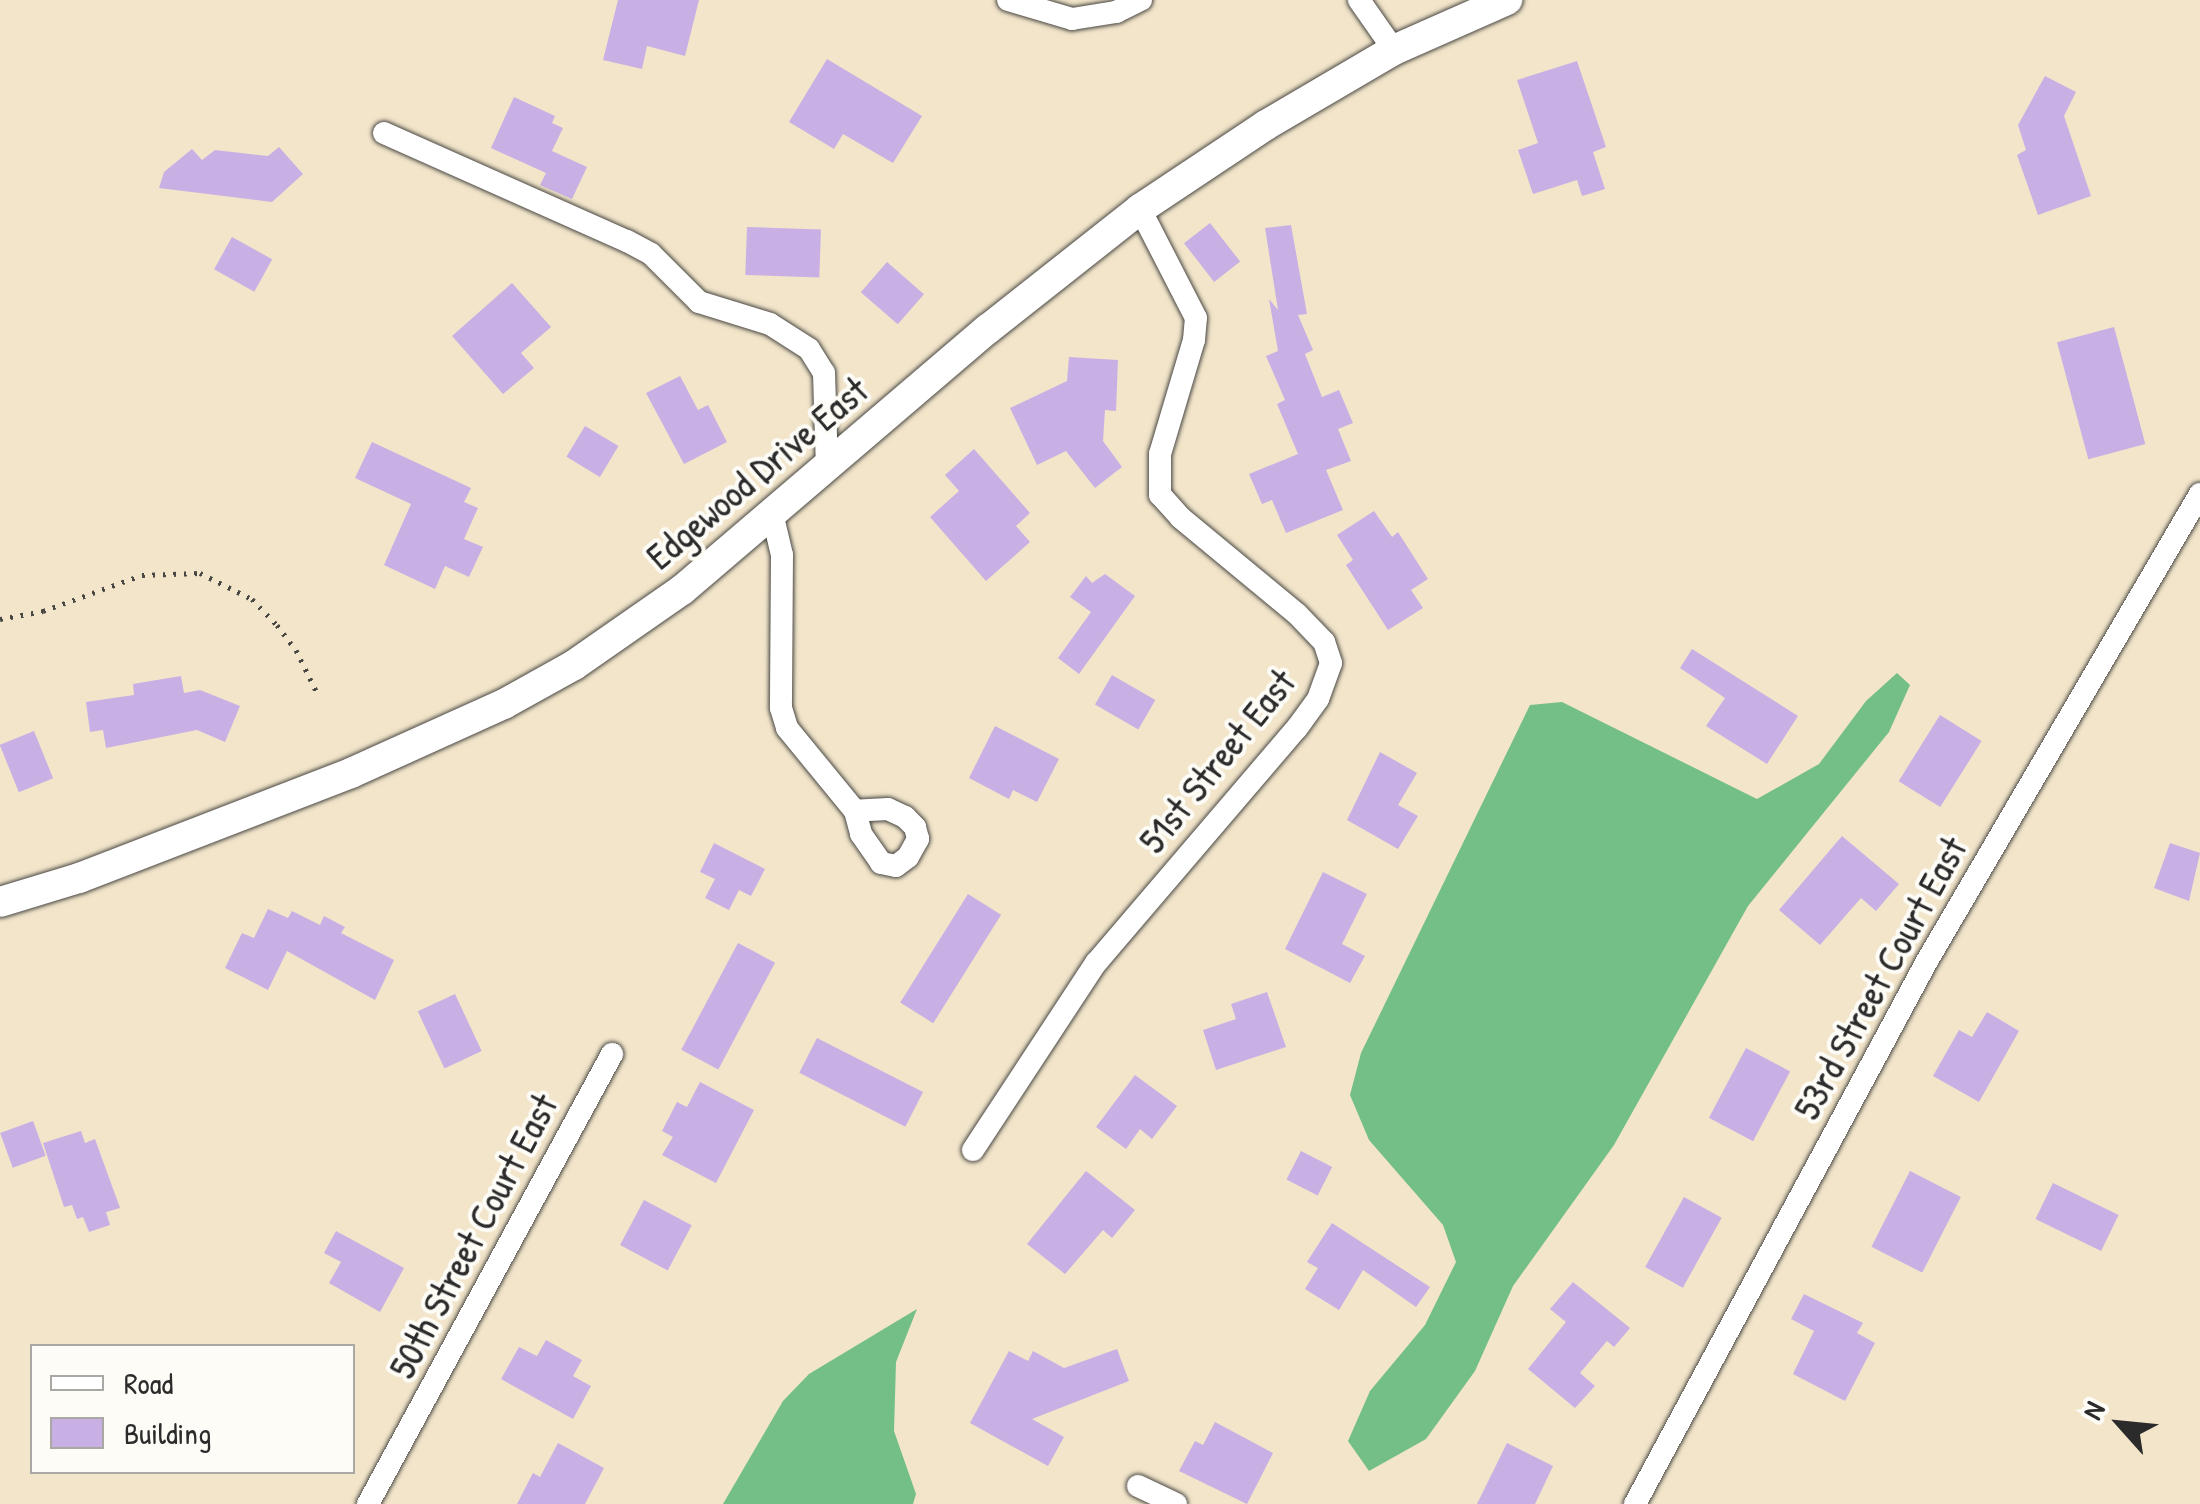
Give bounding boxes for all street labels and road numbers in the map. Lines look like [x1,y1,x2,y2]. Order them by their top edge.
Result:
street label: Edgewood Drive East [637,367,877,579]
street label: 51st Street East [1129,660,1305,862]
street label: 53rd Street Court East [1784,829,1976,1127]
street label: 50th Street Court East [379,1086,567,1386]

